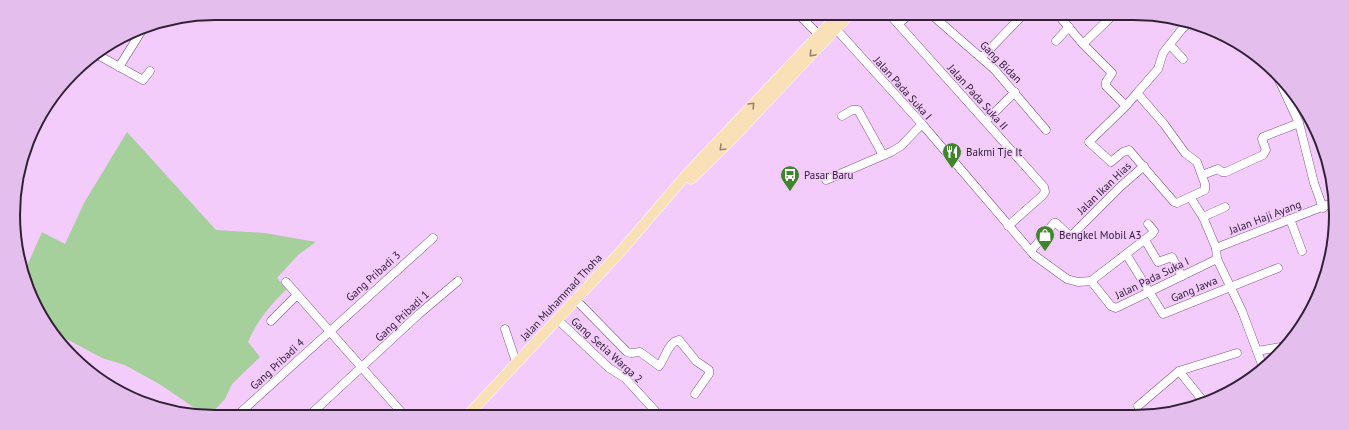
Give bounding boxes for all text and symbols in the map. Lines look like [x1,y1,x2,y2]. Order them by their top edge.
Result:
street label: Gang Bidan [977,38,1025,86]
one-way arrow [809,49,817,57]
street label: Jalan Pada Suka I [870,53,935,123]
street label: Jalan Pada Suka II [944,60,1011,133]
one-way arrow [747,102,755,110]
restaurant icon: Bakmi Tje It [941,141,963,169]
one-way arrow [719,144,727,151]
place label: Bakmi Tje It [966,145,1022,159]
street label: Jalan Ikan Hias [1073,159,1134,218]
bus stop icon: Pasar Baru [779,164,801,192]
place label: Pasar Baru [804,168,854,182]
street label: Jalan Haji Ayang [1226,197,1303,238]
shop icon: Bengkel Mobil A3 [1034,224,1056,252]
place label: Bengkel Mobil A3 [1059,228,1142,242]
street label: Gang Pribadi 3 [343,248,403,304]
street label: Jalan Muhammad Thoha [516,251,605,344]
street label: Jalan Pada Suka I [1112,254,1191,302]
street label: Gang Jawa [1169,273,1219,305]
street label: Gang Pribadi 1 [372,287,432,345]
street label: Gang Setia Warga 2 [568,314,646,386]
street label: Gang Pribadi 4 [247,335,307,393]

